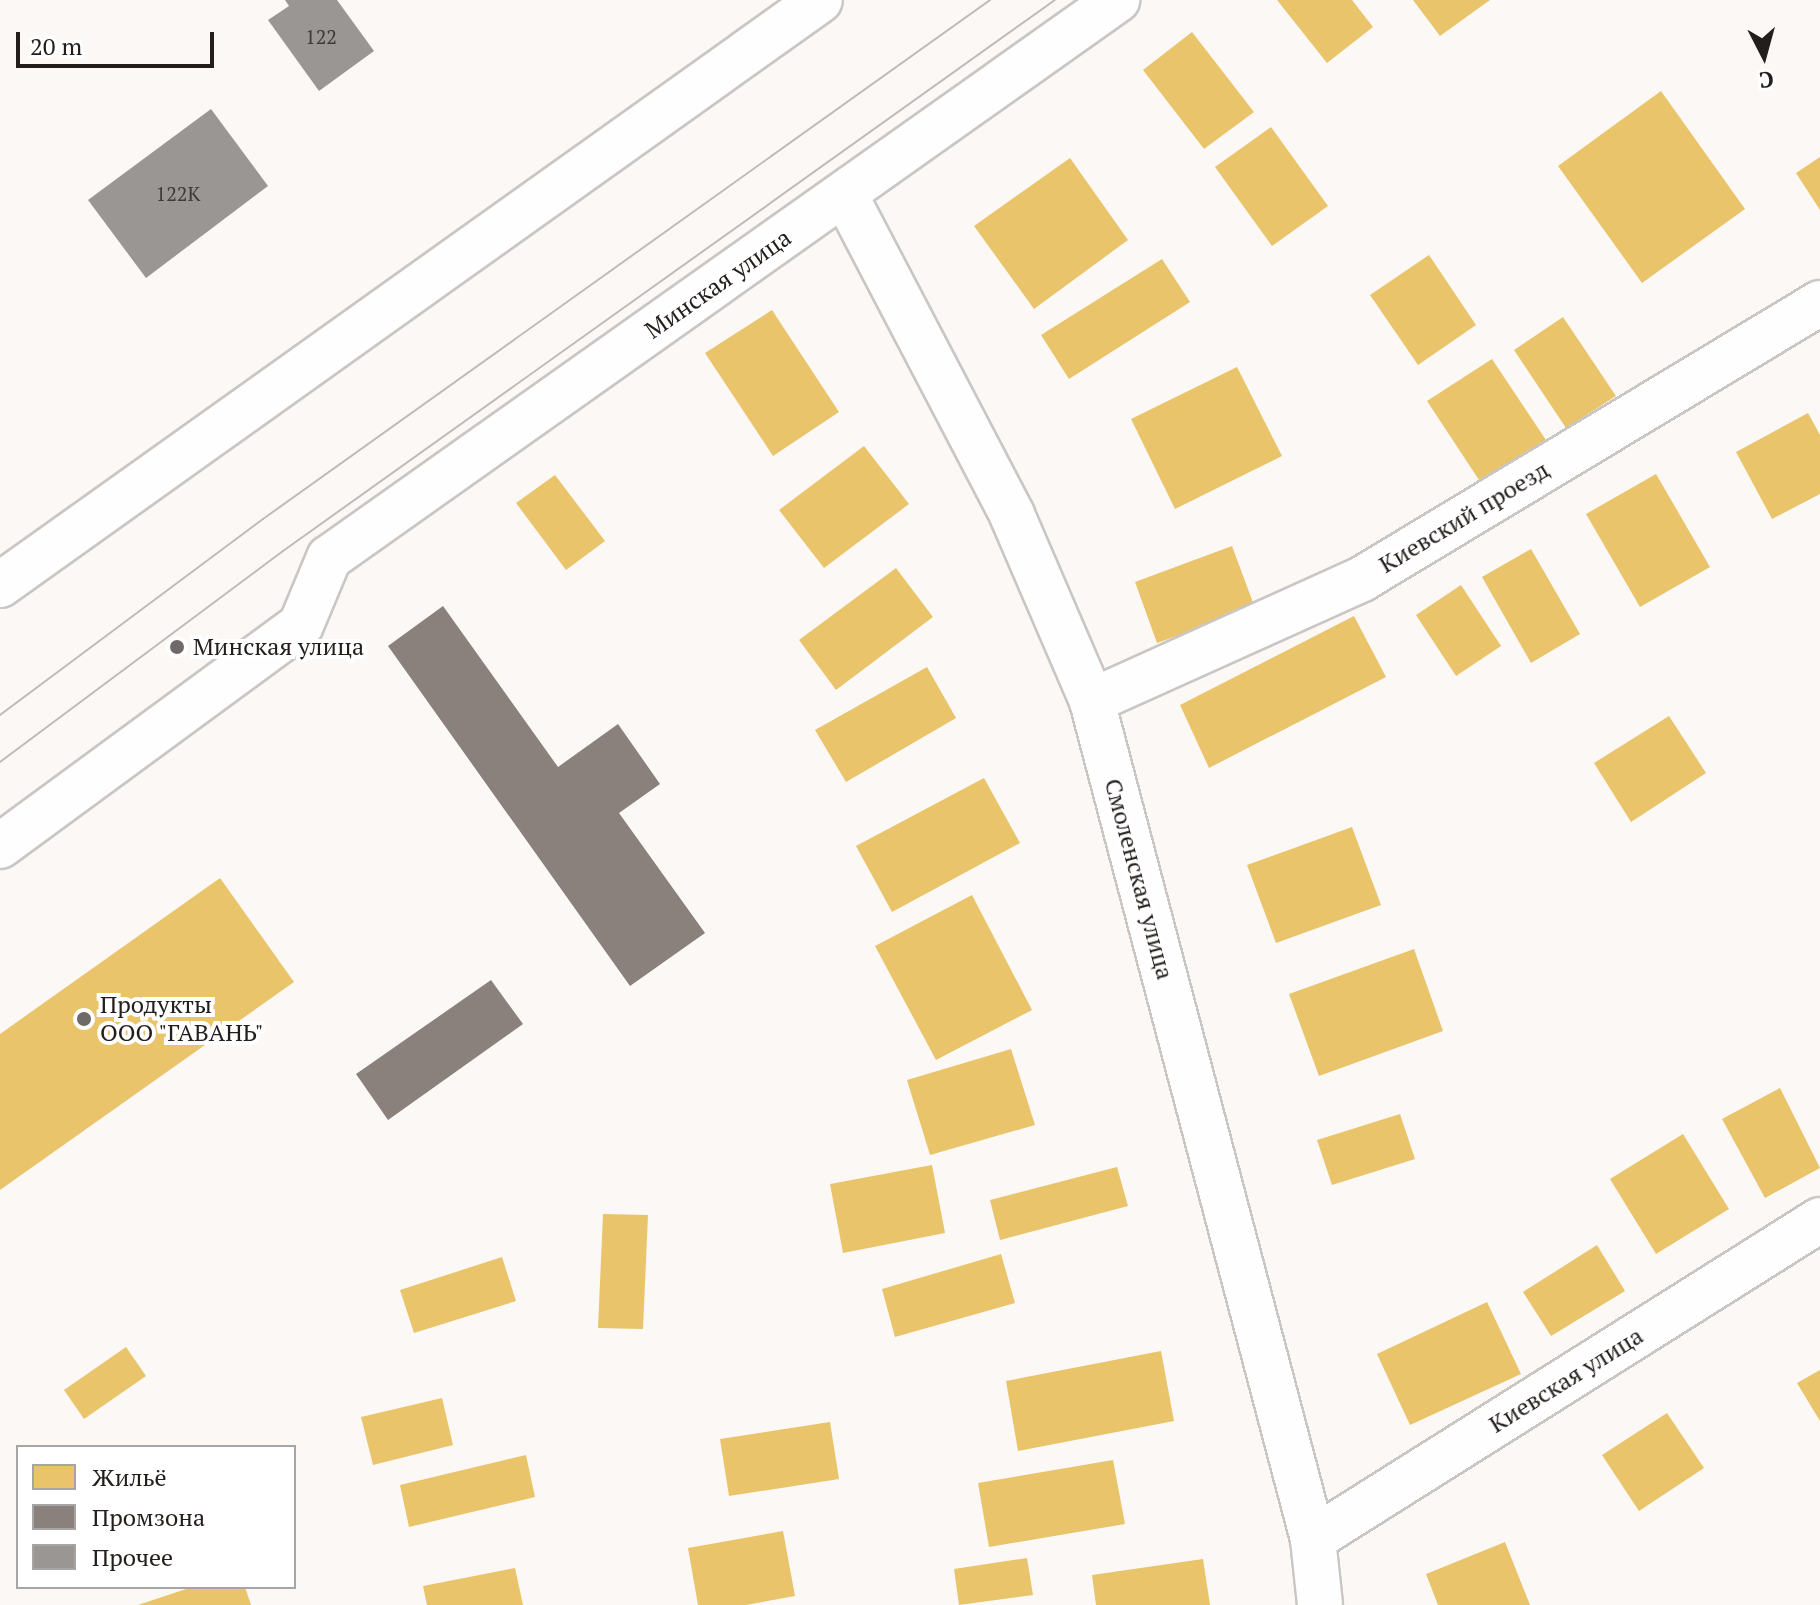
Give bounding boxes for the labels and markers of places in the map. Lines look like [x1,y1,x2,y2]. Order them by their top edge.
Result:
place label: Минская улица [193,633,364,661]
marker: Минская улица [168,638,186,656]
place label: Продукты ООО "ГАВАНЬ" [100,991,265,1047]
marker: Продукты ООО "ГАВАНЬ" [75,1010,93,1028]

